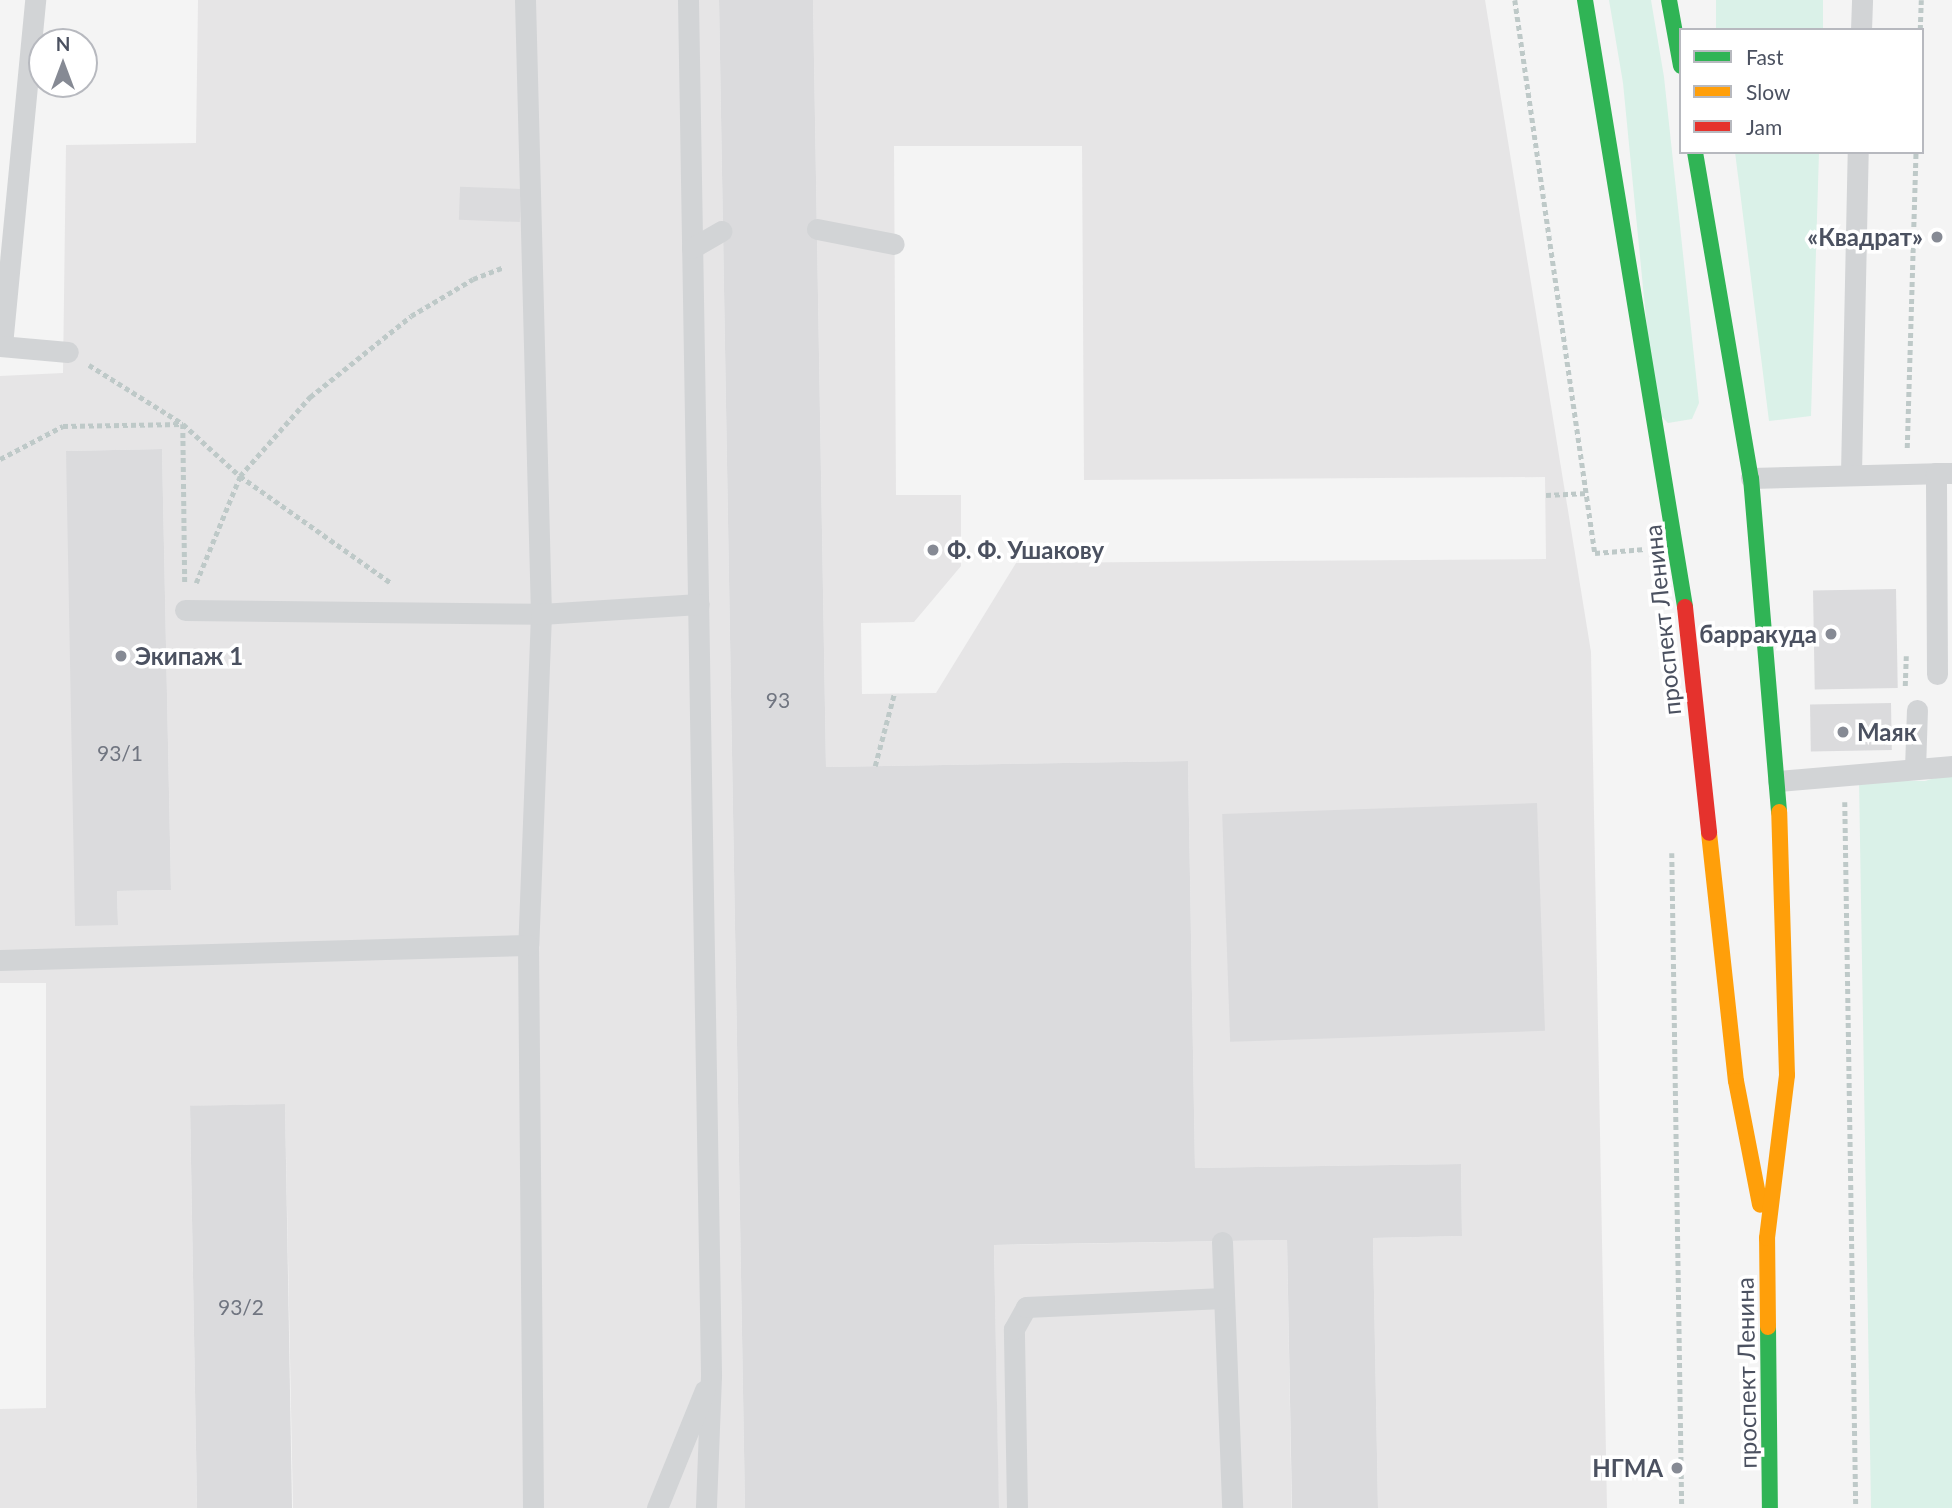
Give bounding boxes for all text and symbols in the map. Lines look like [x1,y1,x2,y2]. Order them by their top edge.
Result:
north arrow [28,28,98,98]
legend [1679,28,1924,154]
text: N [56,32,70,55]
text: Fast [1746,44,1783,69]
text: Slow [1746,79,1790,104]
text: Jam [1746,114,1782,139]
place label: «Квадрат» [1807,223,1923,251]
marker: «Квадрат» [1929,229,1945,245]
street label: проспект Ленина [1638,523,1686,717]
place label: Ф. Ф. Ушакову [947,536,1104,564]
marker: Ф. Ф. Ушакову [925,542,941,558]
place label: барракуда [1699,620,1817,648]
marker: барракуда [1823,626,1839,642]
place label: Экипаж 1 [135,642,243,670]
marker: Экипаж 1 [113,648,129,664]
house number: 93 [766,687,790,713]
place label: Маяк [1857,718,1917,746]
marker: Маяк [1835,724,1851,740]
house number: 93/1 [97,740,143,766]
street label: проспект Ленина [1730,1277,1762,1469]
house number: 93/2 [218,1294,264,1320]
place label: НГМА [1592,1454,1663,1482]
marker: НГМА [1669,1460,1685,1476]

